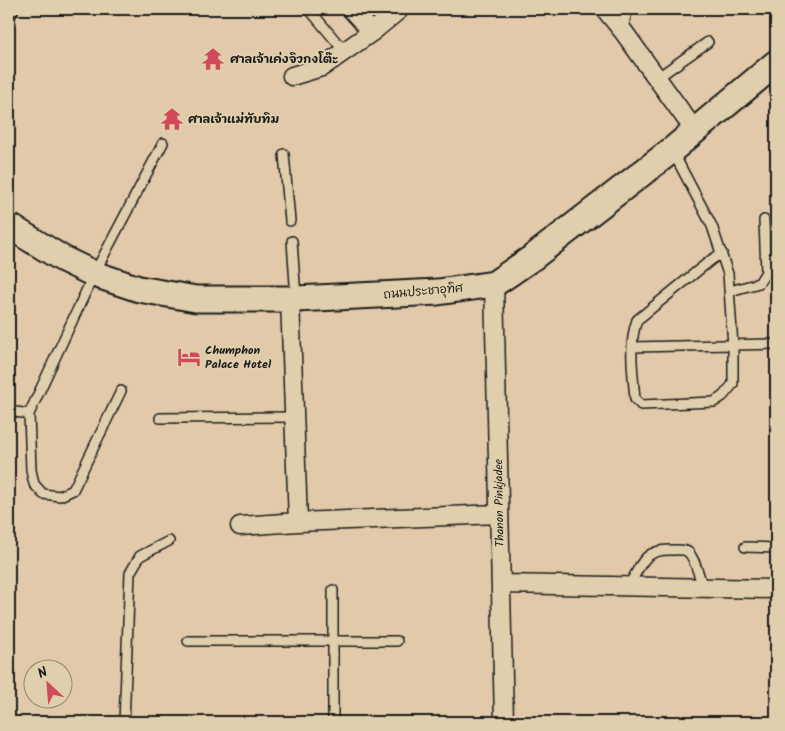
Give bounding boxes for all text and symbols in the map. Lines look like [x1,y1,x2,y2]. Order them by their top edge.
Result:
temple icon: ศาลเจ้าเค่งจิวกงโต๊ะ [200,46,226,72]
place label: ศาลเจ้าเค่งจิวกงโต๊ะ [230,50,338,69]
temple icon: ศาลเจ้าแม่ทับทิม [159,106,185,132]
place label: ศาลเจ้าแม่ทับทิม [188,110,279,129]
street label: ถนนประชาอุทิศ [383,278,465,304]
place label: Chumphon Palace Hotel [205,341,272,374]
hotel icon: Chumphon Palace Hotel [176,344,202,370]
street label: Thanon Pinkjadee [489,458,510,547]
north arrow [22,658,72,708]
text: N [34,661,52,685]

